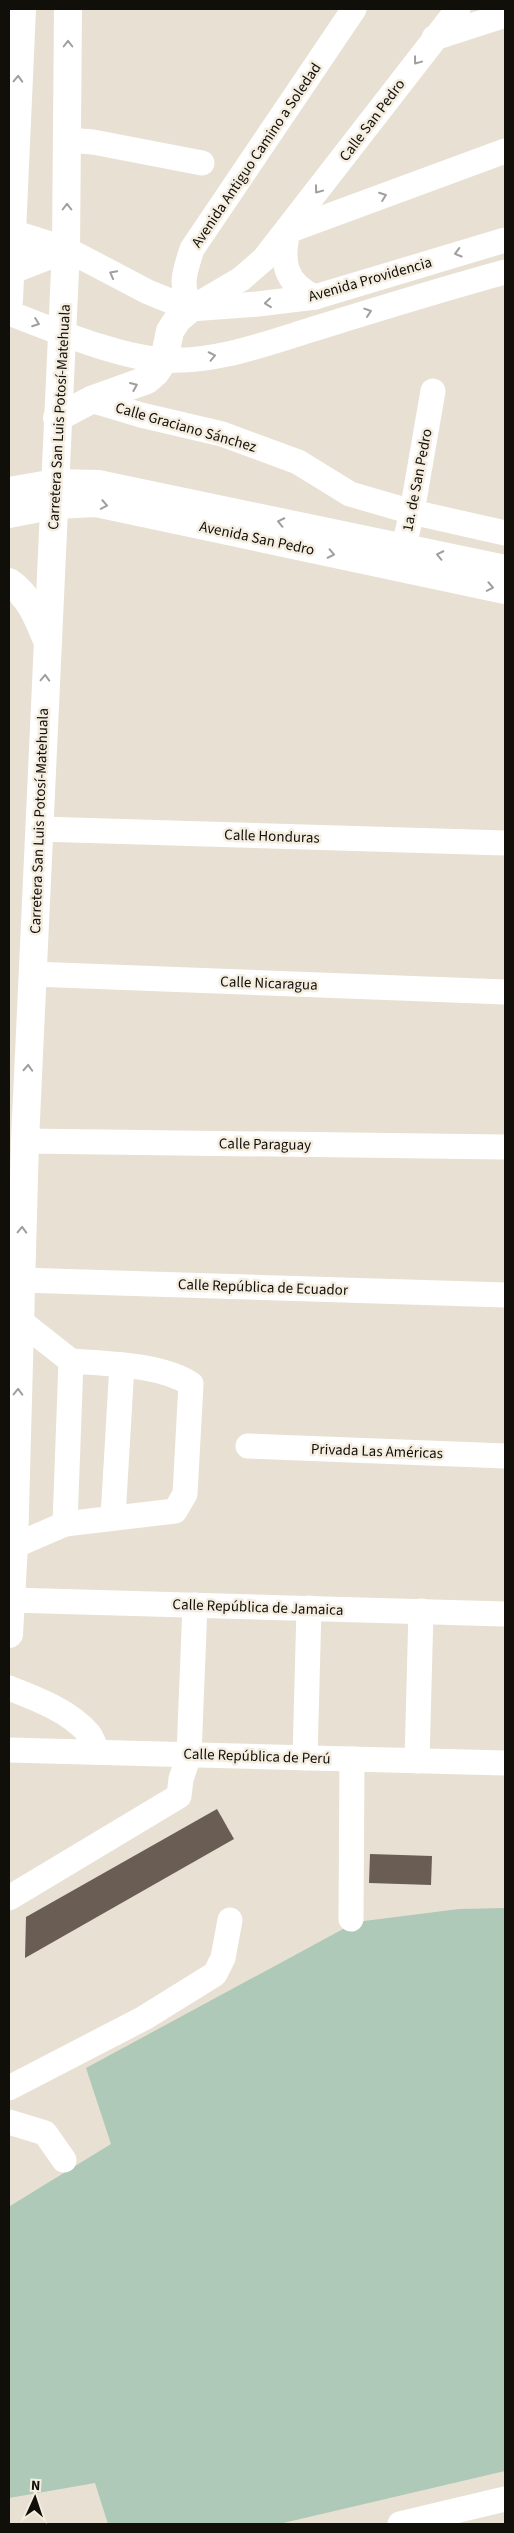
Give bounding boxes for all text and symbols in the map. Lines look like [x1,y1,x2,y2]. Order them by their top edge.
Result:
one-way arrow [63,40,73,48]
one-way arrow [414,55,423,65]
street label: Avenida Antiguo Camino a Soledad [186,59,326,252]
one-way arrow [13,75,24,83]
street label: Calle San Pedro [335,75,410,166]
one-way arrow [316,184,324,193]
one-way arrow [378,192,387,202]
one-way arrow [62,203,72,210]
one-way arrow [455,248,463,258]
street label: Avenida Providencia [306,252,434,307]
one-way arrow [110,270,119,280]
one-way arrow [264,297,272,308]
street label: Carretera San Luis Potosí-Matehuala [43,304,76,530]
one-way arrow [364,307,372,317]
one-way arrow [31,317,40,327]
one-way arrow [208,352,217,362]
one-way arrow [129,381,138,392]
street label: Calle Graciano Sánchez [113,397,259,458]
street label: 1a. de San Pedro [397,427,438,533]
one-way arrow [99,499,108,510]
street label: Avenida San Pedro [197,516,316,561]
one-way arrow [277,517,286,528]
one-way arrow [327,548,336,559]
one-way arrow [436,550,445,561]
one-way arrow [486,581,495,591]
one-way arrow [40,674,51,682]
street label: Carretera San Luis Potosí-Matehuala [25,708,54,934]
street label: Calle Honduras [224,824,320,849]
street label: Calle Nicaragua [220,971,318,996]
one-way arrow [23,1063,33,1071]
street label: Calle Paraguay [219,1133,311,1156]
one-way arrow [17,1226,27,1234]
street label: Calle República de Ecuador [178,1274,349,1301]
one-way arrow [13,1388,23,1396]
street label: Privada Las Américas [311,1439,443,1464]
street label: Calle República de Jamaica [172,1594,344,1621]
street label: Calle República de Perú [183,1743,331,1770]
north arrow [10,2473,60,2523]
text: N [30,2476,41,2496]

